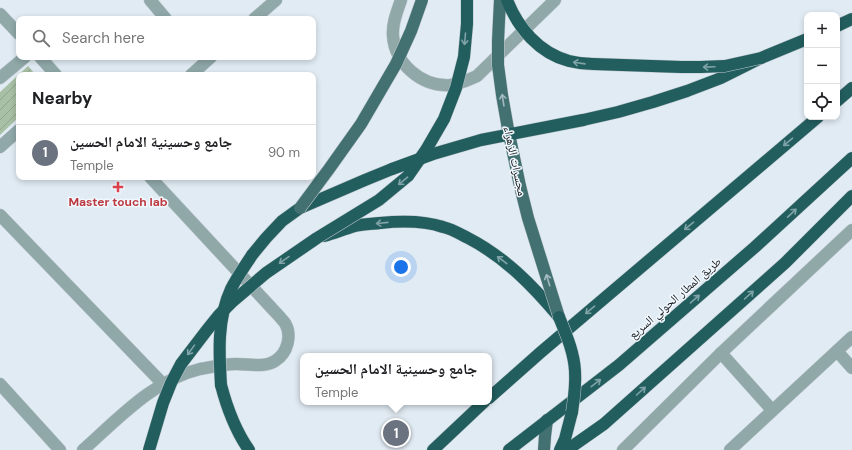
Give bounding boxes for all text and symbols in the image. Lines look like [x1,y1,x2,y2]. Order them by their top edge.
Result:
map controls [804,12,840,120]
button: + [804,12,840,48]
search box [16,16,316,60]
icon: search [30,27,52,49]
text: Search here [62,28,145,48]
one-way arrow [462,32,469,45]
button: − [804,48,840,84]
one-way arrow [573,59,586,67]
one-way arrow [703,63,716,71]
button: locate [804,84,840,120]
text: Nearby [32,87,92,109]
one-way arrow [499,93,507,106]
street label: مجسرات الزهراء [500,125,530,197]
text: جامع وحسينية الامام الحسين [70,132,232,152]
one-way arrow [783,138,794,147]
text: 1 [43,144,47,161]
text: 90 m [268,144,300,161]
text: Temple [70,157,114,174]
one-way arrow [397,176,408,185]
marker: Master touch lab [112,181,124,193]
place label: Master touch lab [68,194,168,210]
one-way arrow [787,208,797,218]
one-way arrow [376,219,389,227]
one-way arrow [684,222,694,231]
street label: طريق المطار الحولي السريع [625,253,726,344]
one-way arrow [497,255,508,264]
one-way arrow [279,256,290,264]
your location [391,257,411,277]
one-way arrow [544,273,551,286]
one-way arrow [744,291,754,300]
one-way arrow [690,295,700,304]
one-way arrow [584,306,595,315]
one-way arrow [187,344,196,355]
popup [300,353,492,405]
text: جامع وحسينية الامام الحسين [315,359,477,379]
one-way arrow [590,379,601,387]
text: Temple [315,384,358,401]
one-way arrow [636,387,646,396]
pin: 1 [383,418,409,448]

